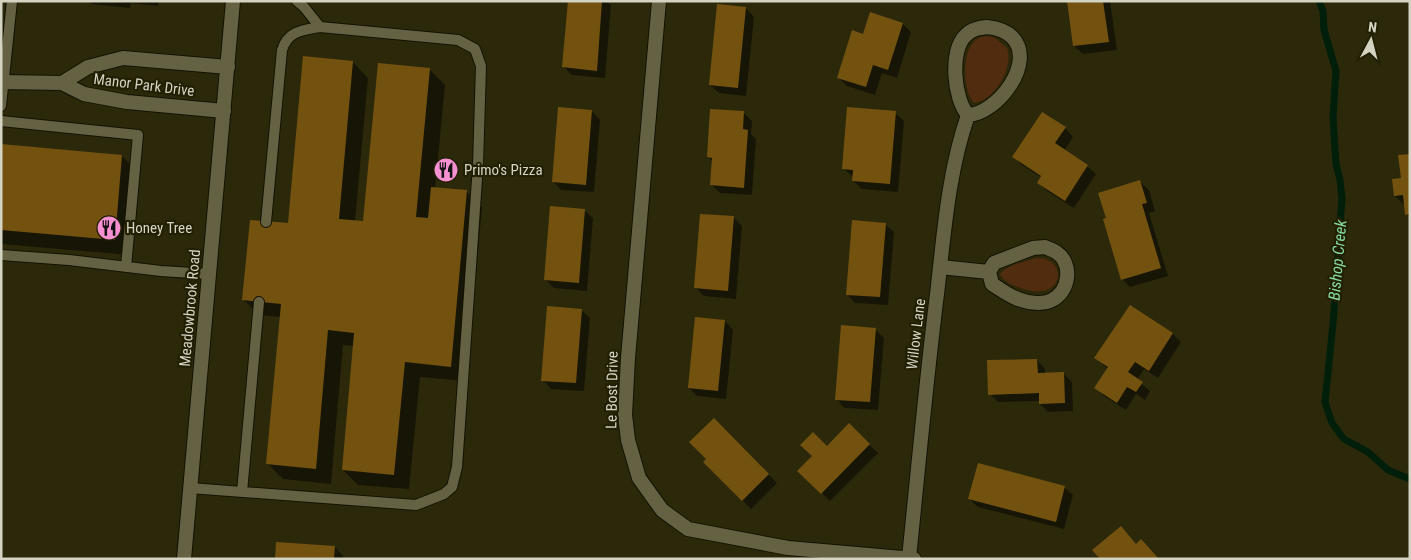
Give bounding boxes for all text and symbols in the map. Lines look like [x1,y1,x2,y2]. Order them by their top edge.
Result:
north arrow [1346,15,1396,65]
text: N [1367,19,1378,36]
street label: Manor Park Drive [93,70,195,100]
restaurant icon: Primo's Pizza [433,157,459,183]
place label: Primo's Pizza [464,161,543,179]
restaurant icon: Honey Tree [96,215,122,241]
water label: Bishop Creek [1325,218,1351,301]
place label: Honey Tree [126,219,192,237]
street label: Meadowbrook Road [176,249,204,367]
street label: Willow Lane [903,298,929,370]
street label: Le Bost Drive [602,351,622,429]

